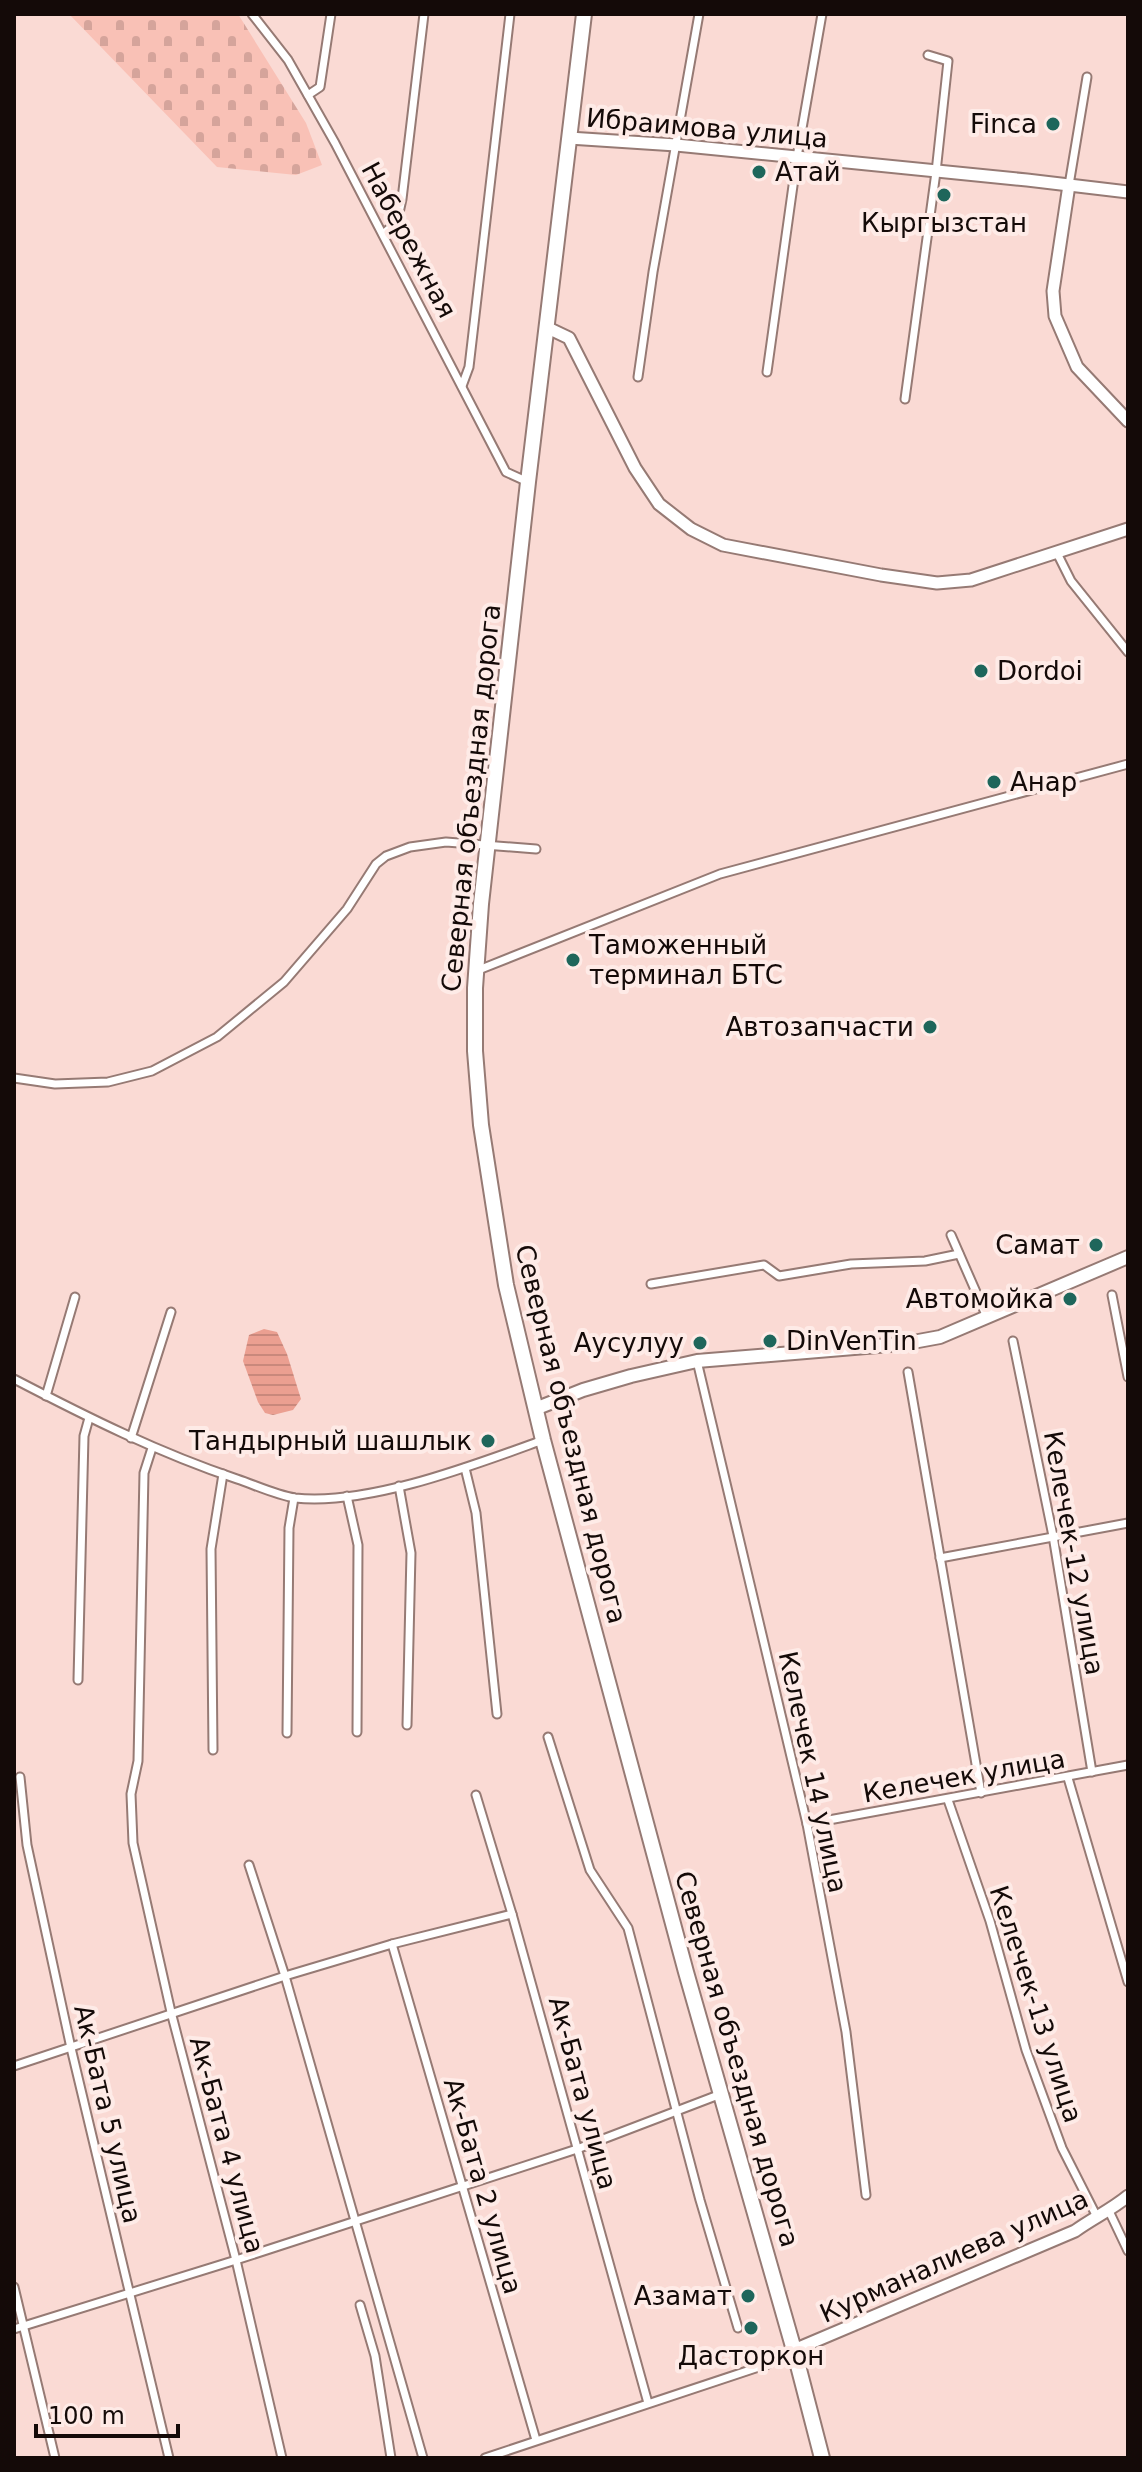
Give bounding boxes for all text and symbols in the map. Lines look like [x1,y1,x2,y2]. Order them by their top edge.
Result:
street label: Ибраимова улица [585,102,829,154]
place label: Finca [970,109,1037,139]
marker: Finca [1044,115,1062,133]
street label: Набережная [355,157,463,323]
place label: Атай [775,157,841,187]
marker: Атай [750,163,768,181]
marker: Кыргызстан [935,186,953,204]
place label: Кыргызстан [861,208,1027,238]
street label: Северная объездная дорога [436,603,506,993]
place label: Dordoi [997,656,1083,686]
marker: Dordoi [972,662,990,680]
place label: Анар [1010,767,1077,797]
marker: Анар [985,773,1003,791]
place label: Таможенный терминал БТС [588,930,783,990]
marker: Таможенный терминал БТС [564,951,582,969]
place label: Автозапчасти [725,1012,914,1042]
marker: Автозапчасти [921,1018,939,1036]
place label: Самат [995,1230,1080,1260]
marker: Самат [1087,1236,1105,1254]
street label: Северная объездная дорога [509,1241,633,1627]
place label: Автомойка [906,1284,1054,1314]
marker: Автомойка [1061,1290,1079,1308]
place label: DinVenTin [786,1326,917,1356]
place label: Аусулуу [574,1328,684,1358]
marker: DinVenTin [761,1332,779,1350]
marker: Аусулуу [691,1334,709,1352]
place label: Тандырный шашлык [188,1426,472,1456]
street label: Келечек-12 улица [1038,1429,1110,1677]
marker: Тандырный шашлык [479,1432,497,1450]
street label: Келечек 14 улица [773,1648,853,1896]
street label: Келечек улица [860,1743,1068,1809]
street label: Северная объездная дорога [669,1868,805,2250]
street label: Келечек-13 улица [984,1882,1088,2126]
street label: Ак-Бата улица [543,1993,623,2193]
street label: Ак-Бата 5 улица [68,2002,148,2226]
street label: Ак-Бата 4 улица [184,2033,270,2257]
street label: Ак-Бата 2 улица [438,2075,528,2297]
street label: Курманалиева улица [815,2183,1093,2329]
place label: Азамат [634,2281,732,2311]
marker: Азамат [739,2287,757,2305]
marker: Дасторкон [742,2319,760,2337]
place label: Дасторкон [678,2341,824,2371]
scale bar [36,2388,178,2438]
text: 100 m [48,2402,125,2430]

